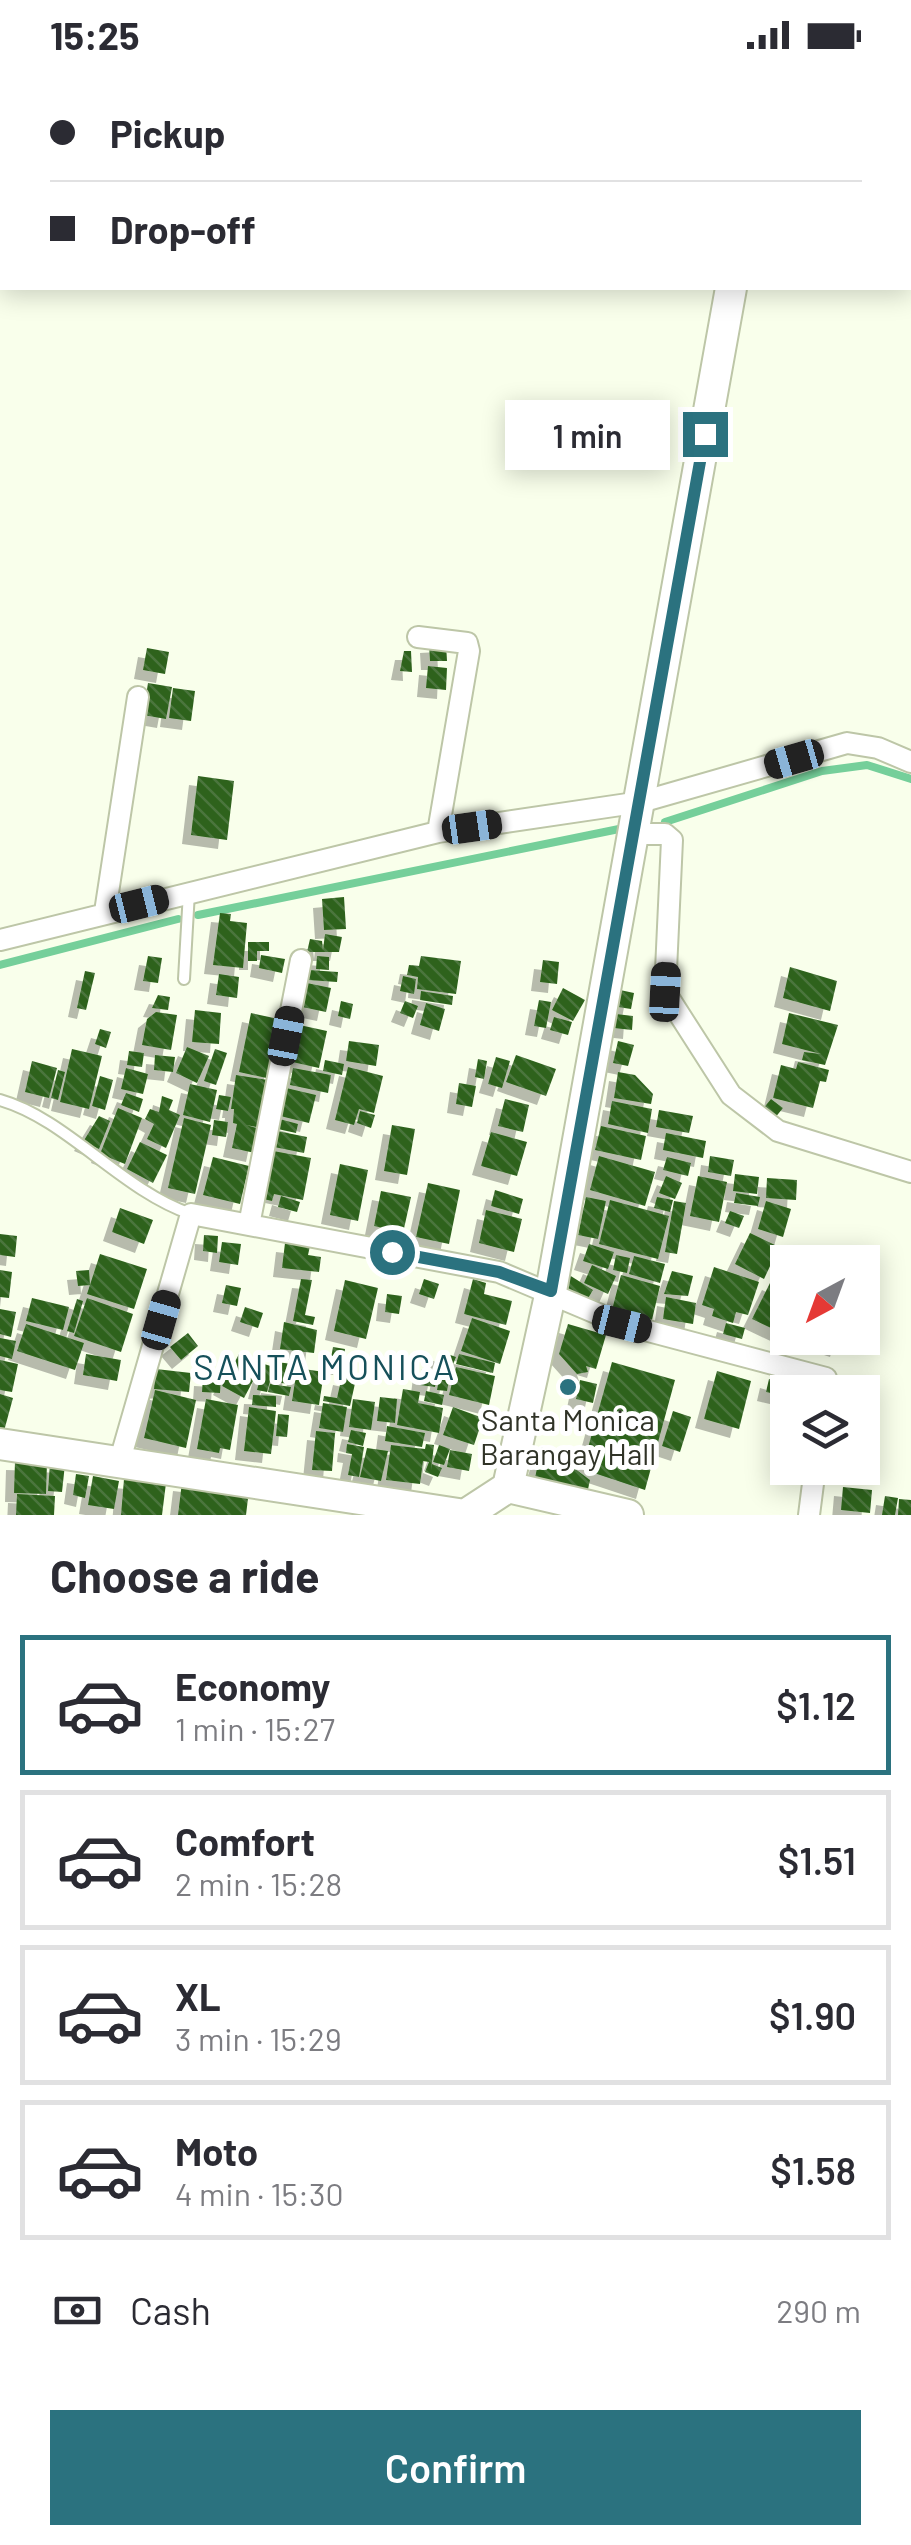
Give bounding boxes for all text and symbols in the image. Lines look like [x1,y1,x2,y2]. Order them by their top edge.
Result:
text: 15:25 [50,12,140,58]
text: Pickup [110,110,225,156]
text: Drop-off [110,206,256,252]
callout: 1 min [505,399,670,469]
route end [683,412,728,457]
text: 1 min [553,416,622,454]
car [761,736,827,782]
car [440,808,504,846]
car [106,882,172,926]
car [648,961,682,1023]
car [266,1004,306,1068]
route start [370,1230,415,1275]
north arrow [770,1245,880,1355]
map controls [770,1245,880,1485]
car [138,1287,184,1353]
car [589,1302,655,1346]
district label: SANTA MONICA [193,1345,457,1387]
button: layers [770,1375,880,1485]
marker: Santa Monica Barangay Hall [557,1376,579,1398]
place label: Santa Monica Barangay Hall [480,1401,656,1471]
text: Choose a ride [50,1548,320,1602]
icon: car [55,1660,145,1750]
text: Economy [175,1663,330,1709]
text: $1.12 [776,1682,856,1728]
text: 1 min · 15:27 [175,1709,335,1747]
icon: car [55,1815,145,1905]
text: Comfort [175,1818,315,1864]
text: $1.51 [778,1837,856,1883]
text: 2 min · 15:28 [175,1864,342,1902]
icon: car [55,1970,145,2060]
text: XL [175,1973,221,2019]
text: $1.90 [769,1992,856,2038]
text: 3 min · 15:29 [175,2019,342,2057]
icon: car [55,2125,145,2215]
text: Moto [175,2128,258,2174]
text: $1.58 [770,2147,856,2193]
text: 4 min · 15:30 [175,2174,343,2212]
icon: cash [50,2283,105,2338]
text: Cash [130,2287,211,2333]
text: 290 m [776,2291,861,2329]
button: Confirm [50,2410,861,2525]

